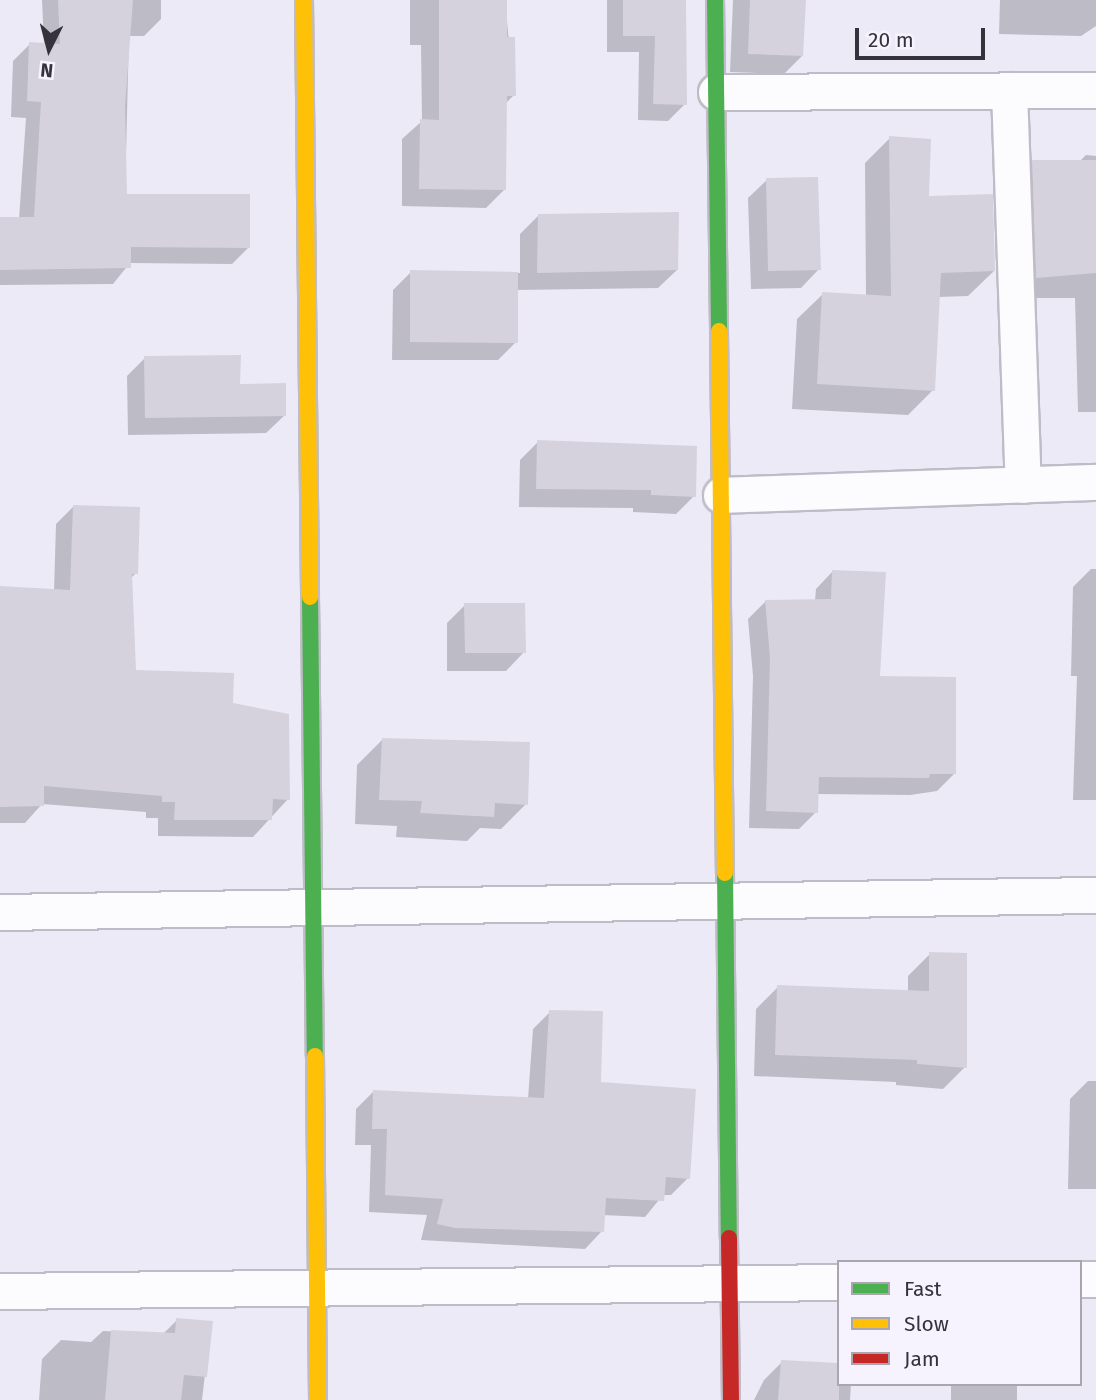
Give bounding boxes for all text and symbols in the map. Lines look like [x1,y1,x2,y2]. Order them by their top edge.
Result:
north arrow [14,14,84,84]
scale bar [858,14,988,58]
text: 20 m [868,27,914,53]
text: N [39,58,54,82]
legend [837,1260,1082,1386]
text: Fast [904,1276,942,1302]
text: Slow [904,1311,949,1337]
text: Jam [904,1346,940,1372]

